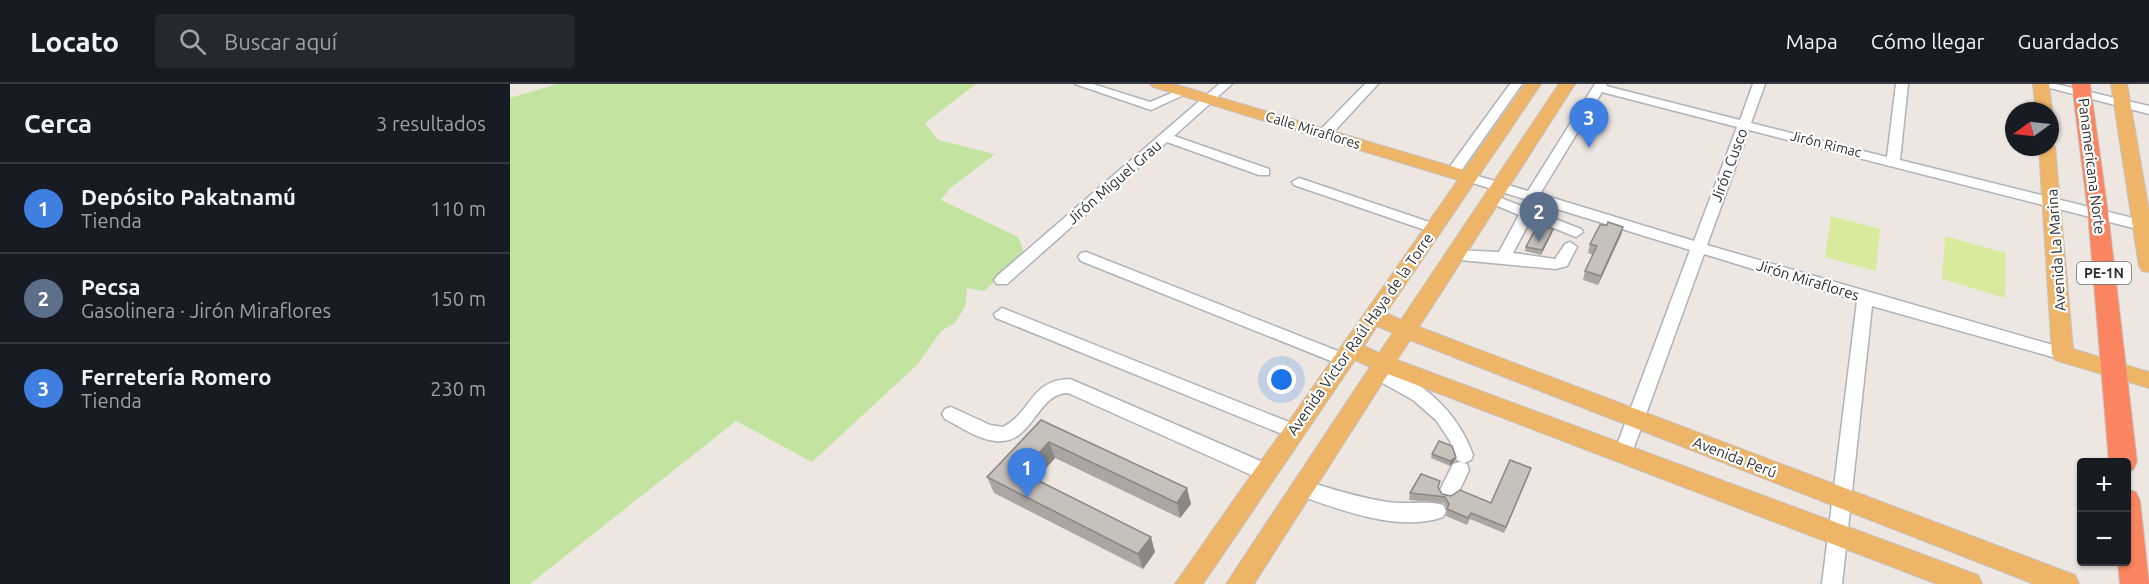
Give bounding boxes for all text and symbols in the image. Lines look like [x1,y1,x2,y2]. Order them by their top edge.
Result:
search box [155,14,575,68]
icon: search [176,25,209,58]
text: Locato [30,26,119,57]
text: Buscar aquí [224,29,337,54]
text: Mapa [1786,29,1838,53]
text: Cómo llegar [1871,29,1985,53]
text: Guardados [2018,29,2119,53]
street label: Panamericana Norte [2075,97,2109,235]
pin: 3 [1570,98,1608,148]
north arrow [2005,102,2059,156]
street label: Calle Miraflores [1264,108,1362,152]
text: Cerca [24,109,92,138]
text: 3 resultados [376,112,486,135]
street label: Jirón Cusco [1707,126,1751,204]
street label: Jirón Rimac [1789,127,1864,161]
street label: Jirón Miguel Grau [1064,137,1164,227]
text: Depósito Pakatnamú [81,184,296,209]
street label: Avenida La Marina [2043,188,2069,312]
pin: 2 [1520,192,1558,242]
text: 1 [38,197,49,220]
text: 110 m [430,197,486,220]
text: Tienda [81,209,142,232]
street label: Avenida Victor Raúl Haya de la Torre [1283,230,1437,438]
street label: Jirón Miraflores [1755,256,1861,304]
road number: PE-1N [2077,262,2131,284]
text: Pecsa [81,274,140,299]
text: 2 [38,287,49,310]
text: 150 m [430,287,486,310]
text: Gasolinera · Jirón Miraflores [81,299,331,322]
text: Ferretería Romero [81,364,272,389]
your location [1267,365,1296,394]
text: 3 [38,377,49,400]
text: 230 m [430,377,486,400]
text: Tienda [81,389,142,412]
street label: Avenida Perú [1691,433,1779,481]
pin: 1 [1008,448,1046,498]
map controls [2077,458,2131,566]
button: + [2077,458,2131,512]
button: − [2077,512,2131,566]

